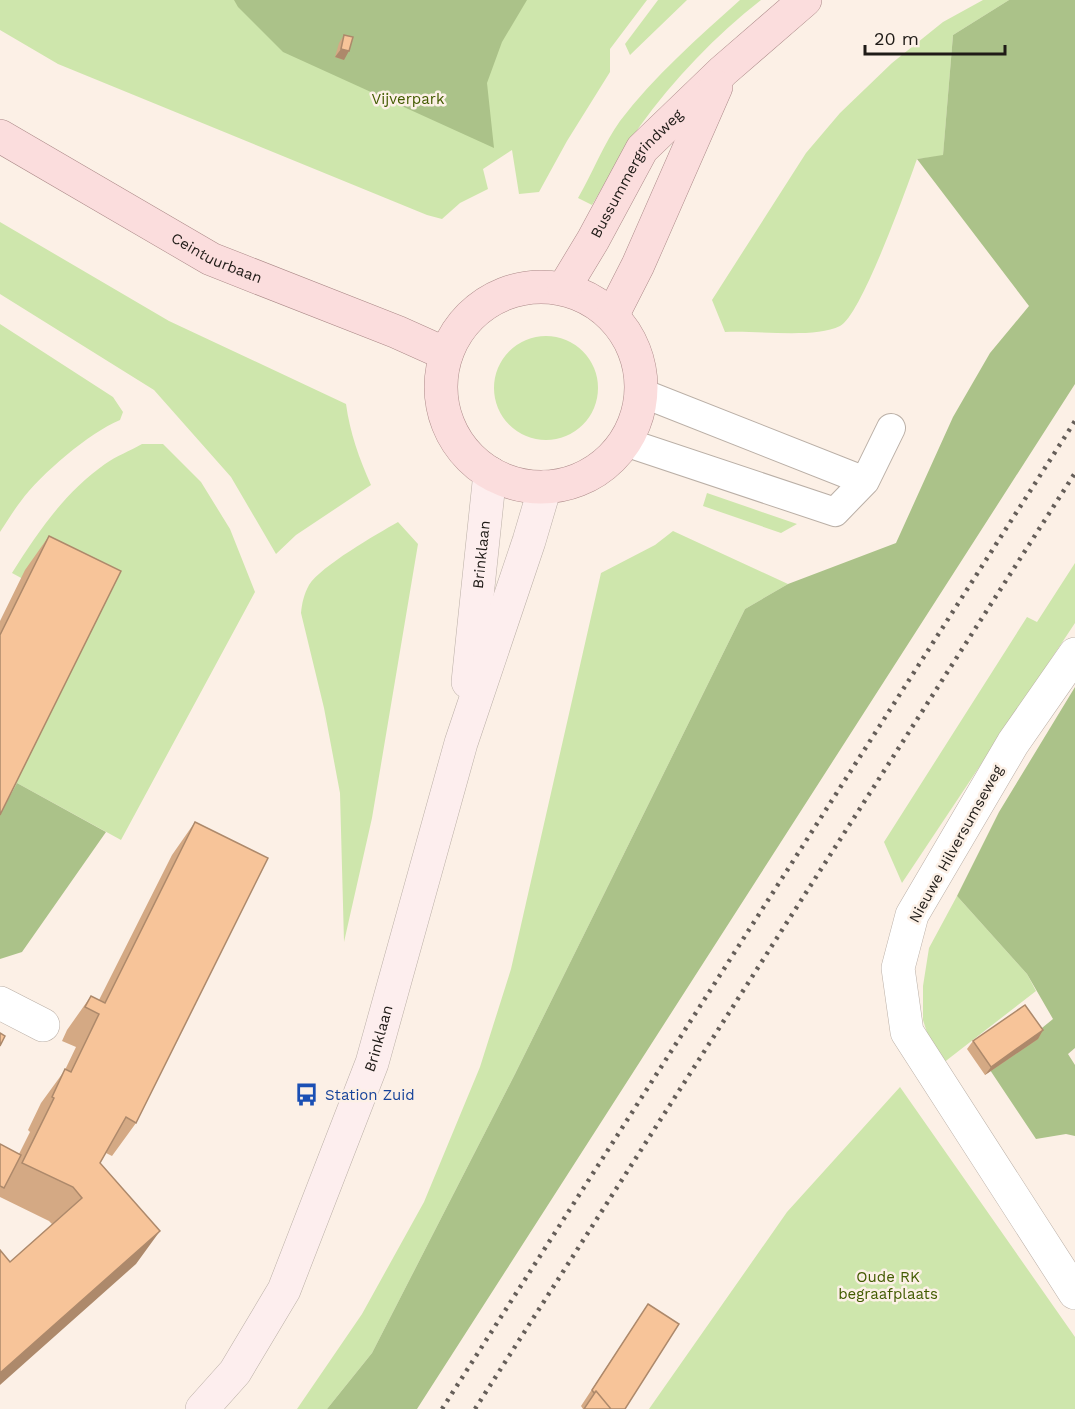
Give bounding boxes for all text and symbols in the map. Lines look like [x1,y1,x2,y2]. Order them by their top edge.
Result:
scale bar [865,18,1004,56]
text: 20 m [874,28,919,49]
park label: Vijverpark [372,90,445,108]
street label: Bussummergrindweg [587,106,686,241]
street label: Ceintuurbaan [168,229,265,287]
street label: Brinklaan [469,520,494,590]
street label: Nieuwe Hilversumseweg [905,762,1007,926]
street label: Brinklaan [360,1003,397,1075]
bus stop icon: Station Zuid [294,1082,320,1108]
place label: Station Zuid [325,1086,415,1104]
park label: Oude RK begraafplaats [838,1268,938,1303]

